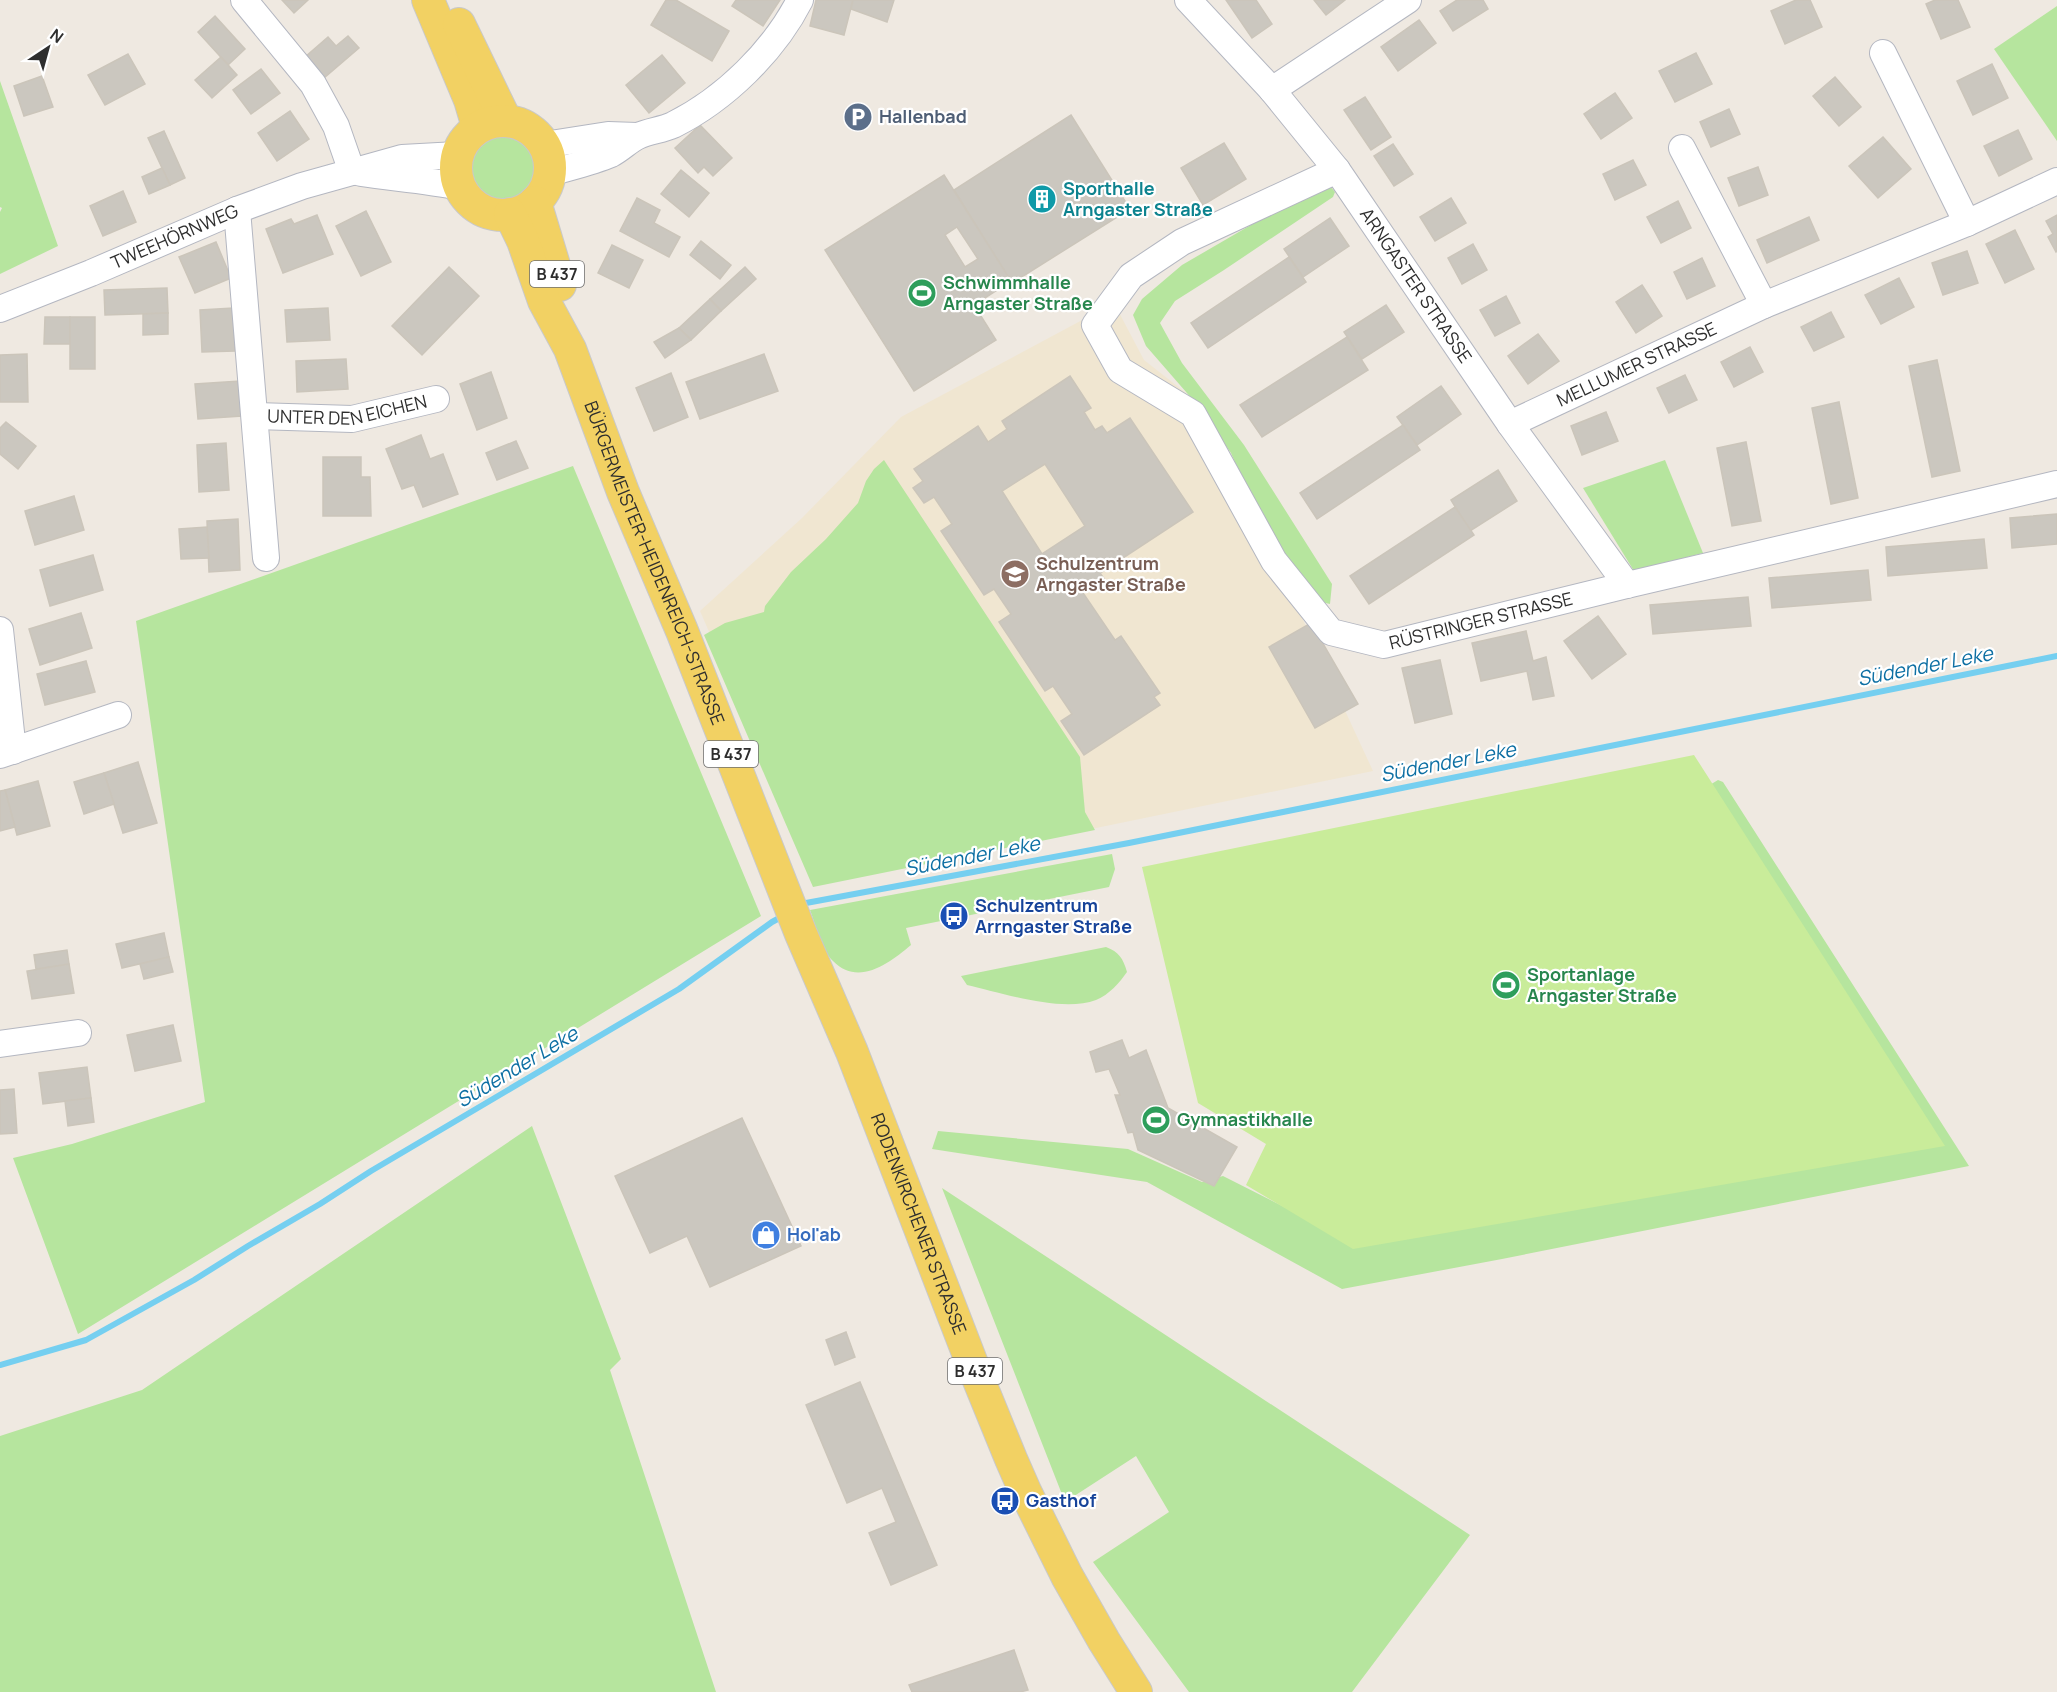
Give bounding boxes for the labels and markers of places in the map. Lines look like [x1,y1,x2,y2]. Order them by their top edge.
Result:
parking icon: Hallenbad [842,101,874,133]
place label: Hallenbad [879,104,967,128]
place label: Sporthalle Arngaster Straße [1063,176,1213,221]
building icon: Sporthalle Arngaster Straße [1026,183,1058,215]
place label: Schwimmhalle Arngaster Straße [943,270,1093,315]
sports icon: Schwimmhalle Arngaster Straße [906,277,938,309]
place label: Schulzentrum Arngaster Straße [1036,551,1186,596]
school or university icon: Schulzentrum Arngaster Straße [999,558,1031,590]
place label: Schulzentrum Arrngaster Straße [975,893,1132,938]
bus stop icon: Schulzentrum Arrngaster Straße [938,900,970,932]
place label: Sportanlage Arngaster Straße [1527,962,1677,1007]
sports icon: Sportanlage Arngaster Straße [1490,969,1522,1001]
sports icon: Gymnastikhalle [1140,1104,1172,1136]
place label: Gymnastikhalle [1177,1107,1313,1131]
shop icon: Hol'ab [750,1219,782,1251]
place label: Hol'ab [787,1222,841,1246]
bus stop icon: Gasthof [989,1485,1021,1517]
place label: Gasthof [1026,1488,1096,1512]

